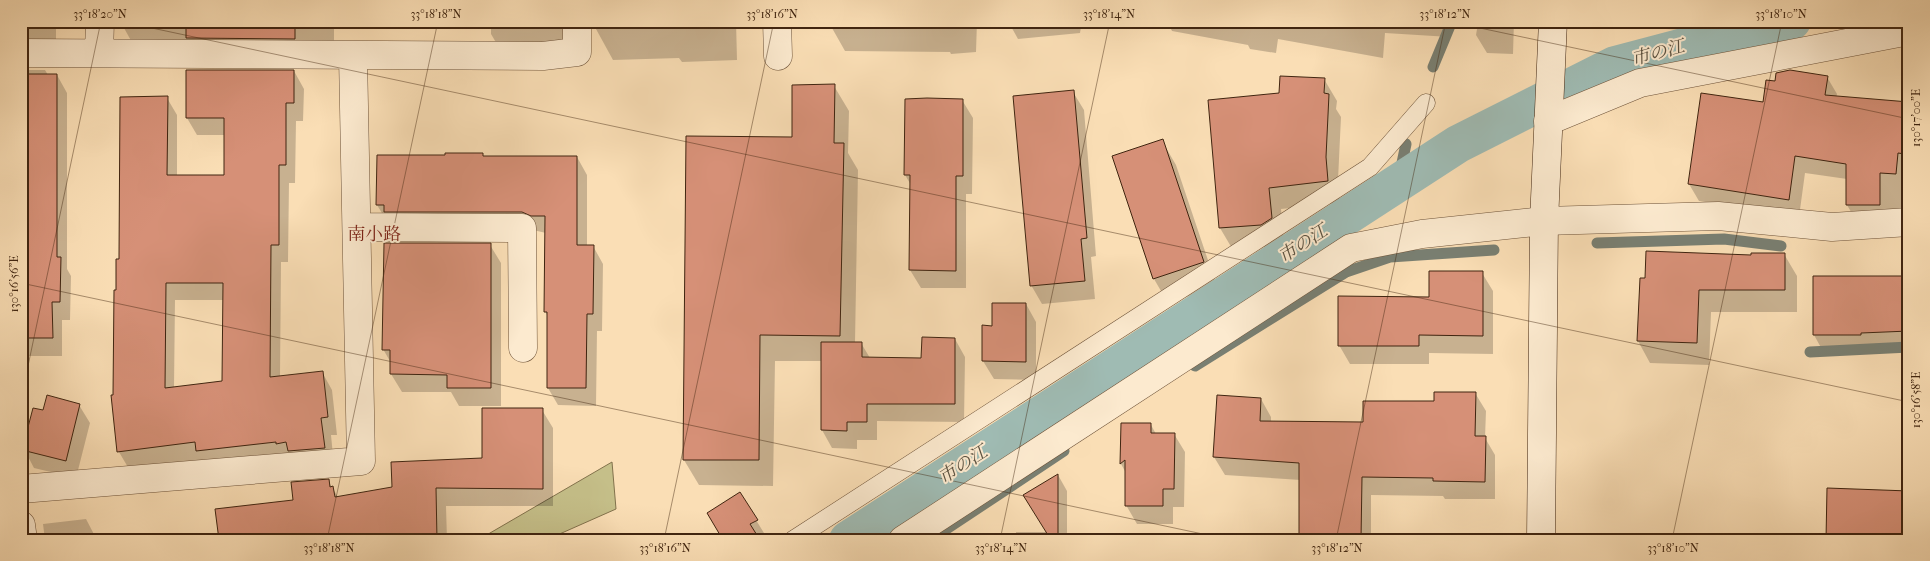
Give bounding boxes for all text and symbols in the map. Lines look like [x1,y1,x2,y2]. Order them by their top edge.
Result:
text: 33°18'20"N [73,7,127,21]
text: 33°18'18"N [410,7,462,21]
text: 33°18'16"N [746,7,798,21]
text: 33°18'14"N [1083,7,1135,21]
text: 33°18'12"N [1419,7,1471,21]
text: 33°18'10"N [1755,7,1807,21]
water label: 市の江 [1629,35,1690,70]
text: 130°17'00"E [1909,89,1923,147]
water label: 市の江 [1275,219,1334,268]
district label: 南小路 [347,224,401,245]
text: 130°16'56"E [7,255,21,313]
text: 130°16'58"E [1909,372,1923,428]
water label: 市の江 [935,440,994,489]
text: 33°18'18"N [303,541,355,555]
text: 33°18'16"N [639,541,691,555]
text: 33°18'14"N [975,541,1027,555]
text: 33°18'12"N [1311,541,1363,555]
text: 33°18'10"N [1647,541,1699,555]

